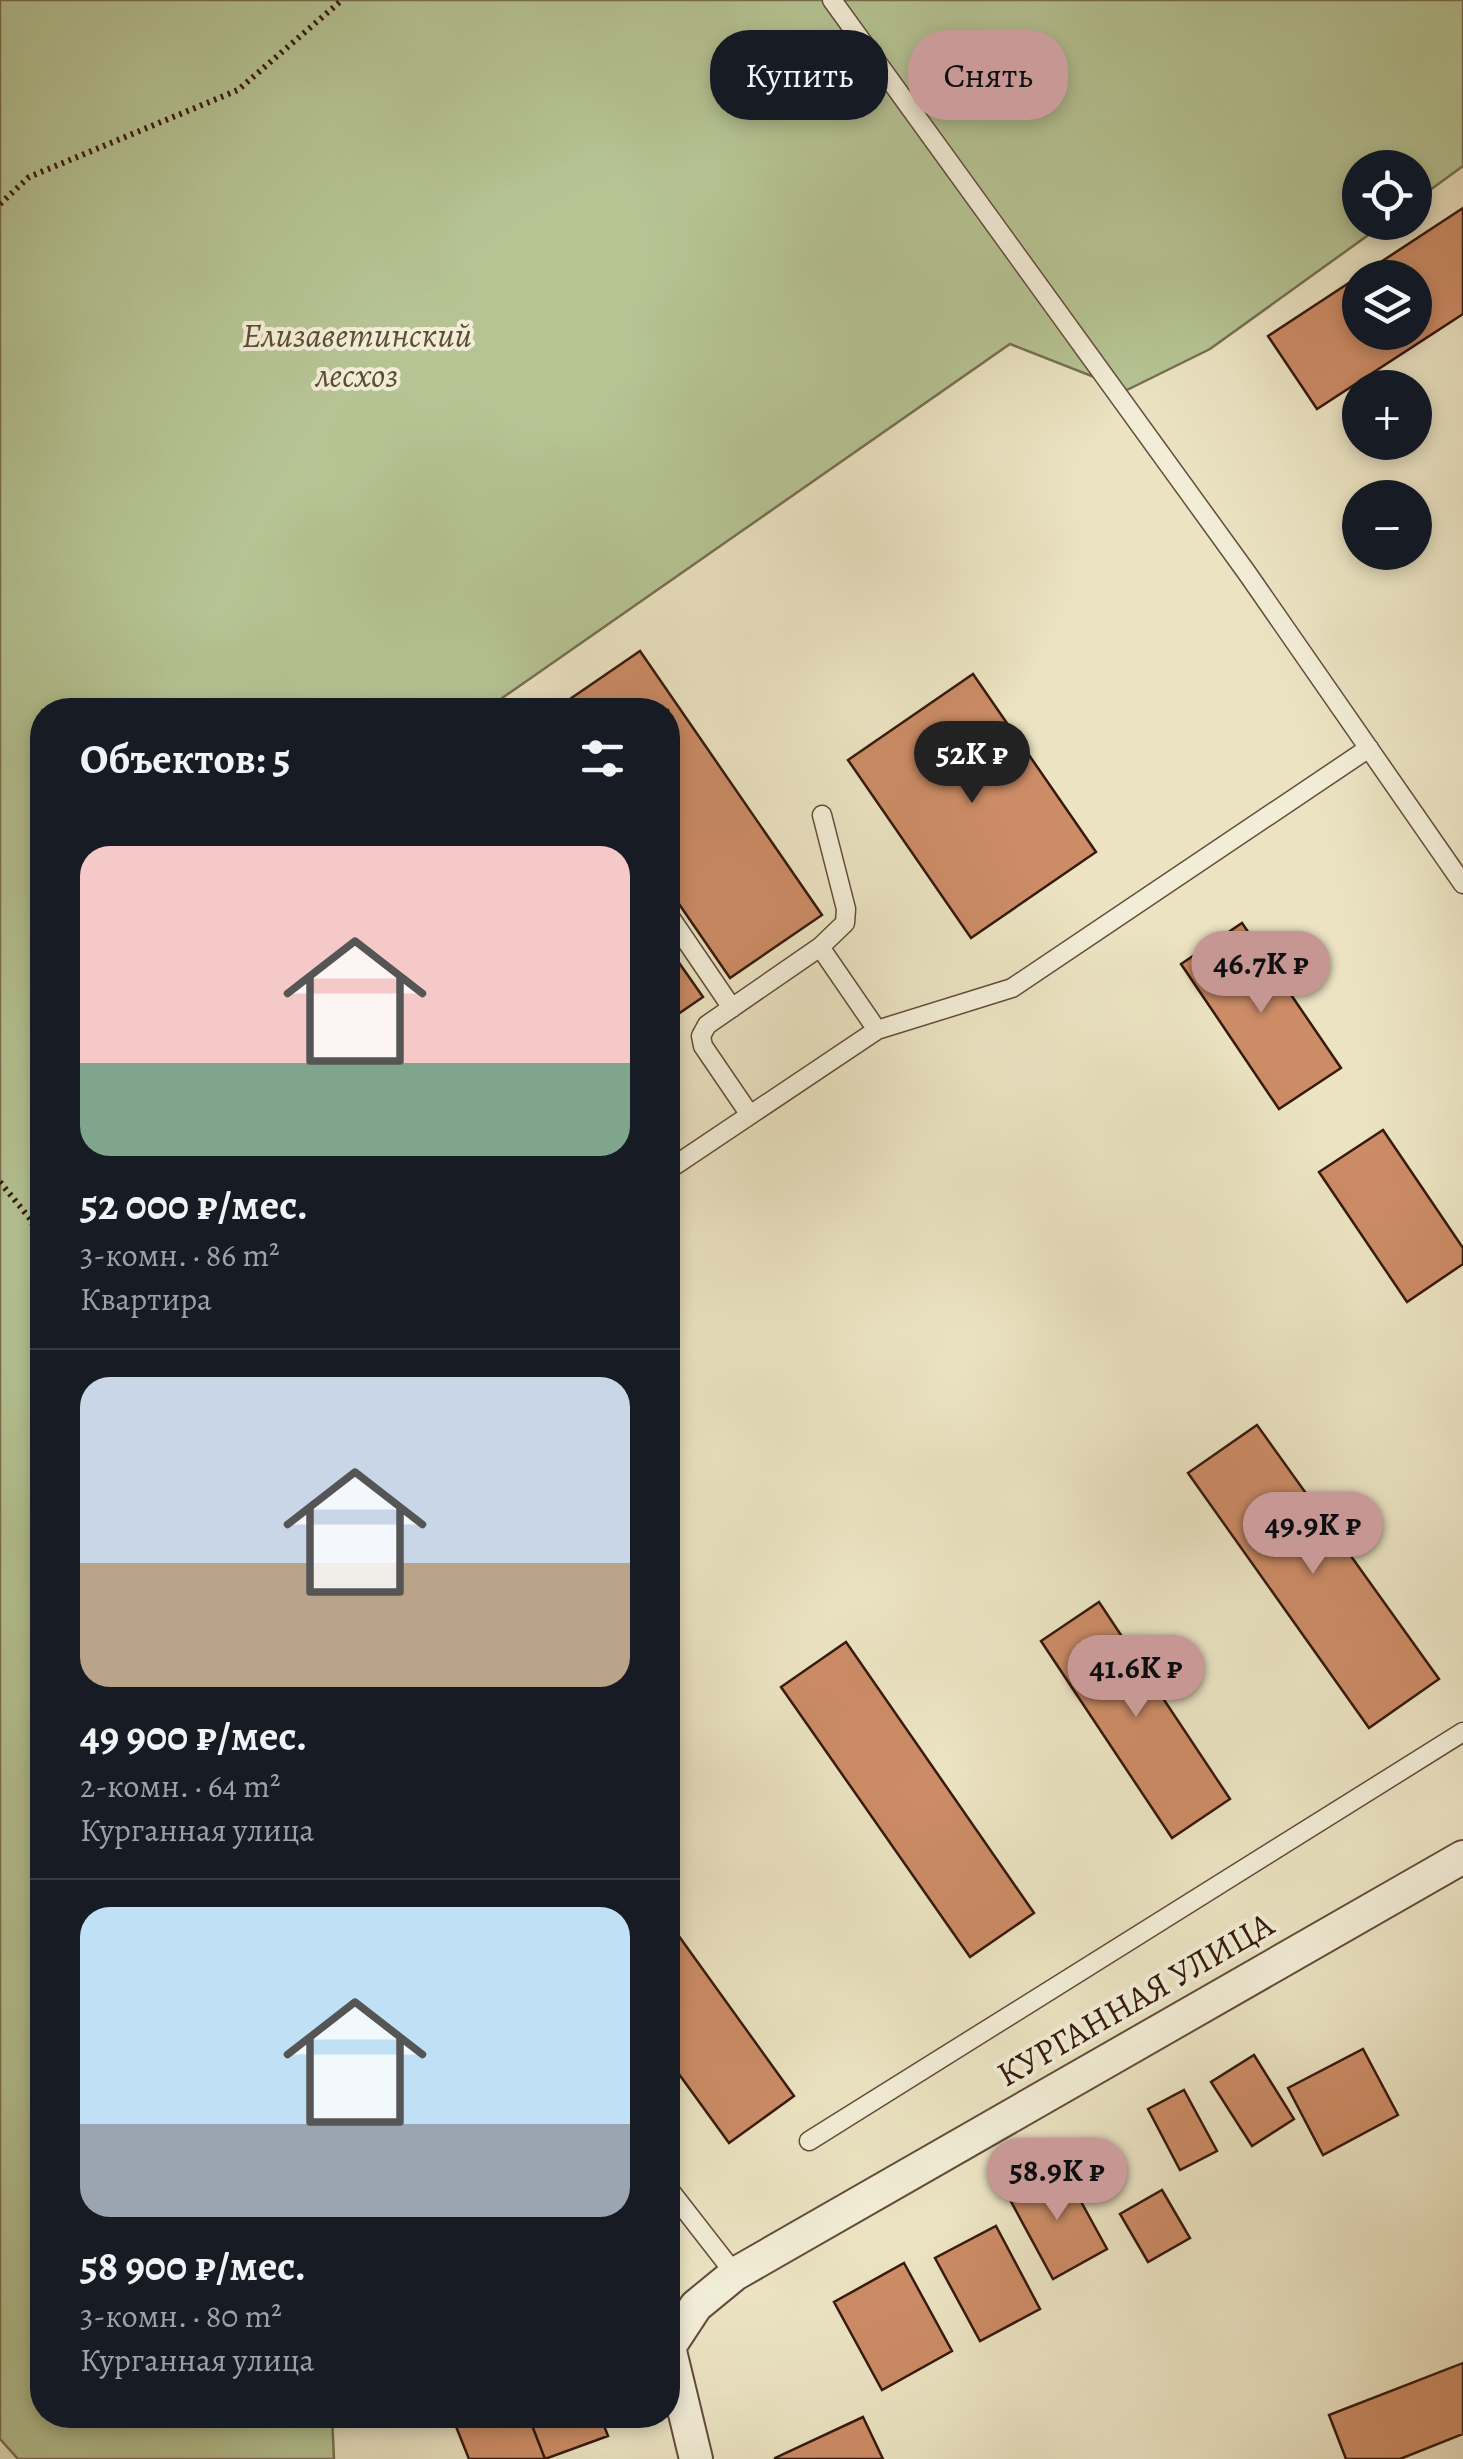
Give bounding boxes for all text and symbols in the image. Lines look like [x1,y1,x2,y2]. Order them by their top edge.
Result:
chip: Купить [710,30,888,120]
chip: Снять [908,30,1068,120]
map controls [1342,150,1432,570]
button: locate [1342,150,1432,240]
button: layers [1342,260,1432,350]
park label: Елизаветинский лесхоз [242,311,472,399]
button: + [1342,370,1432,460]
button: − [1342,480,1432,570]
pin: 52K ₽ [902,721,1042,806]
text: Объектов: 5 [80,730,291,787]
icon: filters [575,731,630,786]
text: 52K ₽ [936,731,1008,775]
icon: home [265,911,445,1091]
pin: 46.7K ₽ [1169,931,1353,1016]
text: 46.7K ₽ [1213,941,1309,985]
text: 52 000 ₽/мес. [80,1176,308,1233]
text: 3-комн. · 86 m² [80,1233,280,1277]
text: Квартира [80,1277,212,1321]
icon: home [265,1442,445,1622]
pin: 49.9K ₽ [1221,1492,1405,1577]
text: 49.9K ₽ [1265,1502,1361,1546]
pin: 41.6K ₽ [1044,1635,1228,1720]
text: 41.6K ₽ [1089,1645,1183,1689]
text: 49 900 ₽/мес. [80,1707,307,1764]
text: 2-комн. · 64 m² [80,1764,280,1808]
text: Курганная улица [80,1808,314,1852]
street label: КУРГАННАЯ УЛИЦА [988,1900,1283,2098]
icon: home [265,1972,445,2152]
pin: 58.9K ₽ [965,2138,1149,2223]
text: 58.9K ₽ [1009,2148,1105,2192]
text: 58 900 ₽/мес. [80,2237,306,2294]
text: 3-комн. · 80 m² [80,2294,282,2338]
text: Курганная улица [80,2338,314,2382]

